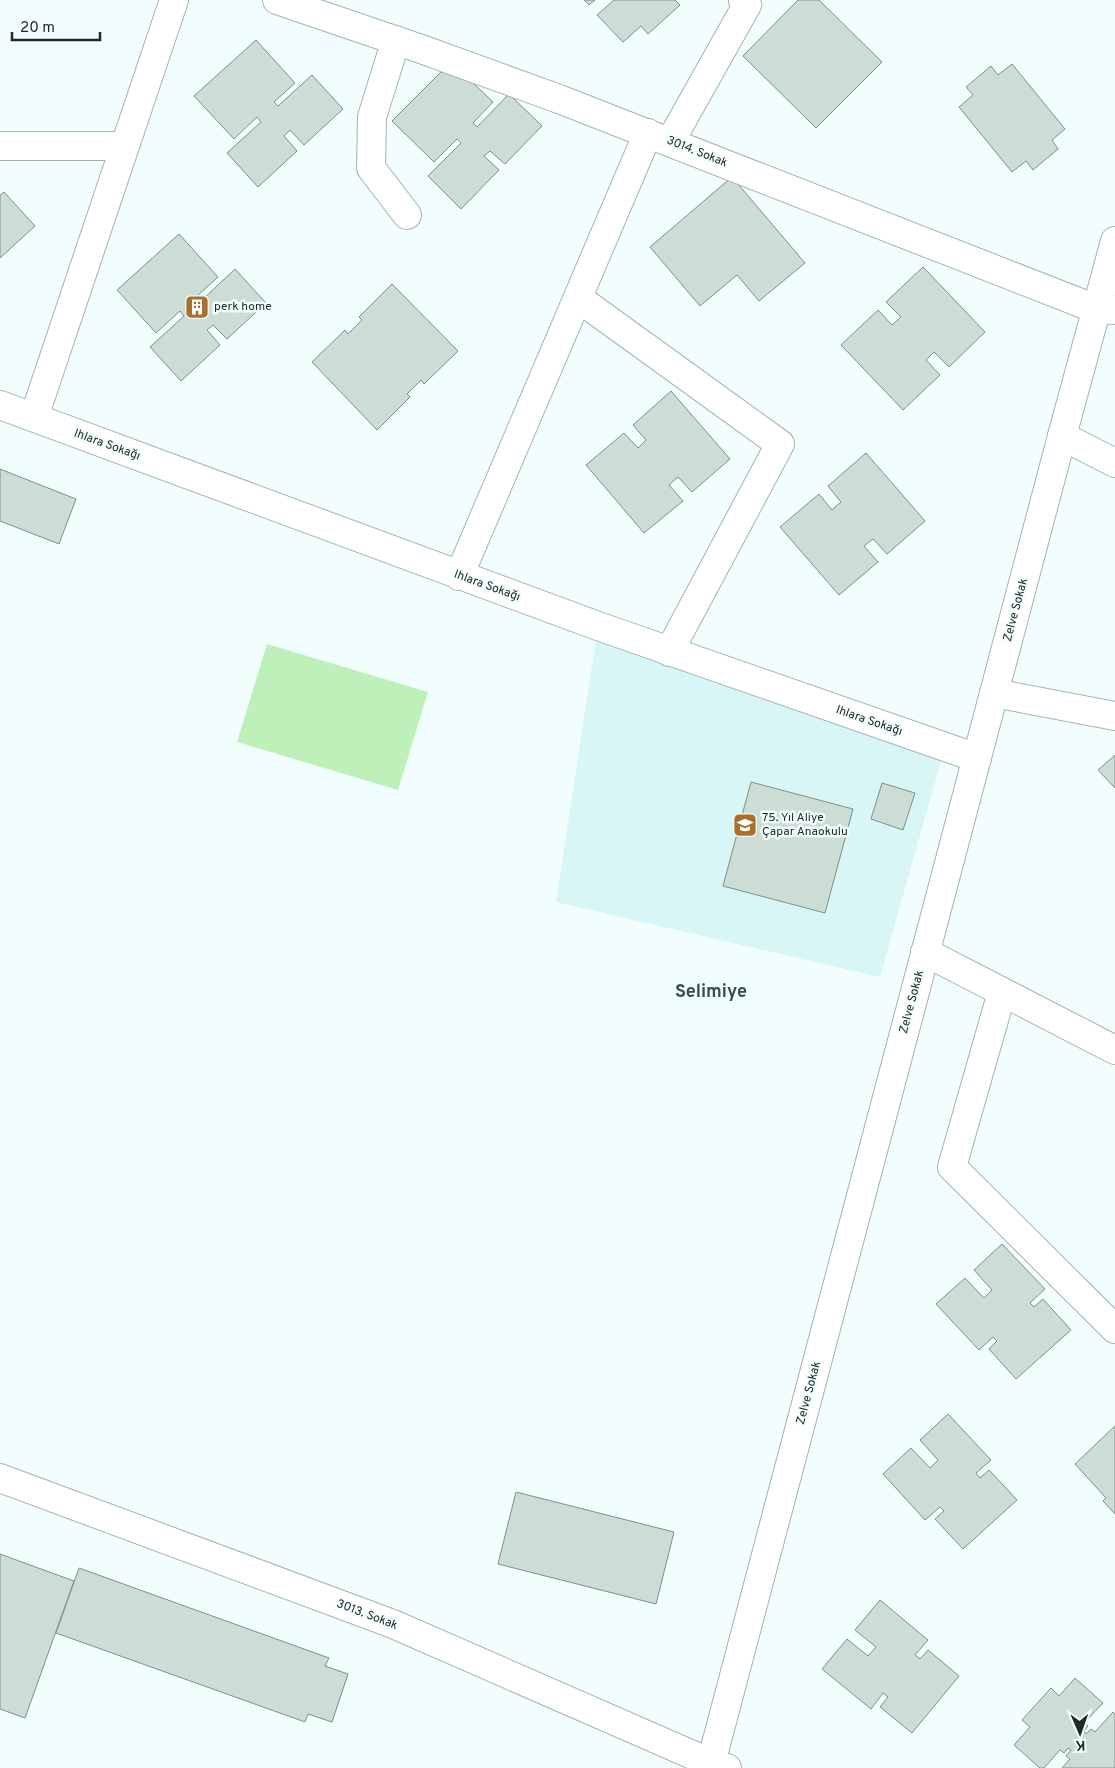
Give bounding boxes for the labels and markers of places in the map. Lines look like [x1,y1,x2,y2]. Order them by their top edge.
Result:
building icon: perk home [184,294,210,320]
place label: perk home [214,299,272,315]
place label: 75. Yıl Aliye Çapar Anaokulu [762,810,848,840]
school or university icon: 75. Yıl Aliye Çapar Anaokulu [732,812,758,838]

